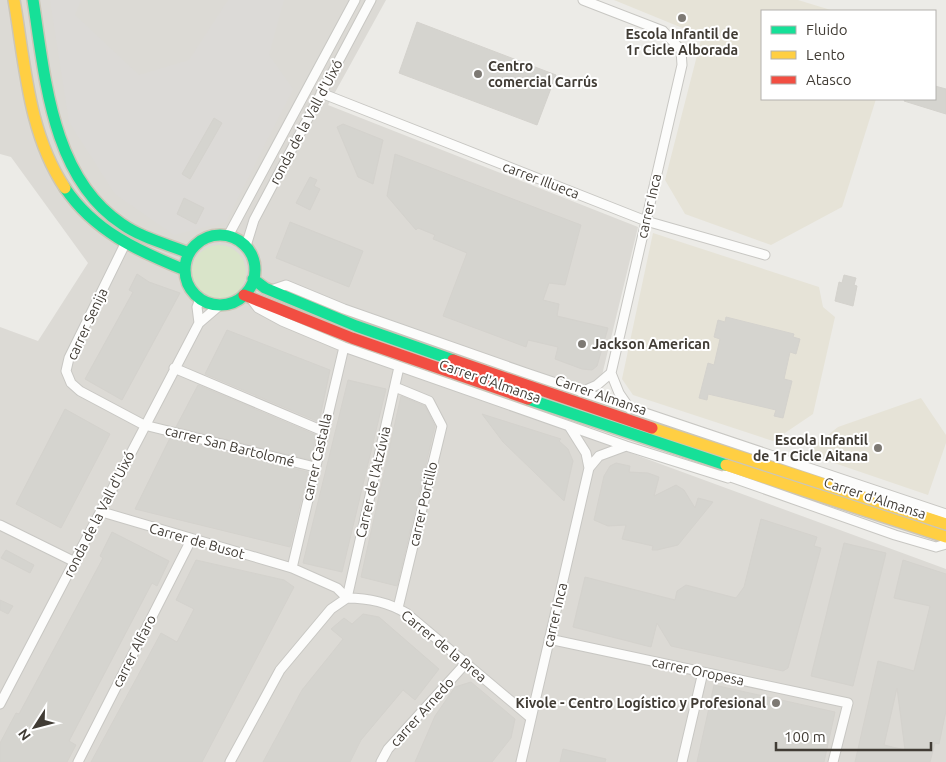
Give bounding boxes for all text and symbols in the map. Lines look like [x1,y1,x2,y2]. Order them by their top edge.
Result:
legend [761,10,936,100]
marker: Escola Infantil de 1r Cicle Alborada [676,12,688,24]
text: Fluido [806,21,848,38]
place label: Escola Infantil de 1r Cicle Alborada [625,26,739,58]
text: Lento [806,46,845,63]
street label: ronda de la Vall d'Uixó [266,57,346,187]
place label: Centro comercial Carrús [488,58,598,90]
marker: Centro comercial Carrús [472,68,484,80]
text: Atasco [806,71,852,88]
street label: carrer Illueca [500,158,582,202]
street label: carrer Inca [634,172,664,240]
street label: carrer Senija [63,285,111,363]
place label: Jackson American [592,336,710,352]
marker: Jackson American [576,338,588,350]
street label: Carrer d'Almansa [437,356,543,406]
street label: Carrer Almansa [553,372,649,418]
street label: carrer Castalla [299,412,335,502]
street label: carrer San Bartolomé [164,422,296,470]
street label: Carrer de l'Atzúvia [352,425,394,539]
place label: Escola Infantil de 1r Cicle Aitana [753,432,868,464]
marker: Escola Infantil de 1r Cicle Aitana [872,442,884,454]
street label: ronda de la Vall d'Uixó [60,448,138,580]
street label: carrer Portillo [405,460,441,548]
street label: Carrer d'Almansa [822,474,928,522]
street label: Carrer de Busot [147,520,247,562]
street label: carrer Inca [540,581,570,649]
street label: Carrer de la Brea [398,607,490,685]
street label: carrer Alfaro [109,612,159,690]
street label: carrer Oropesa [650,653,746,689]
street label: carrer Arnedo [387,674,457,750]
place label: Kivole - Centro Logístico y Profesional [515,695,766,711]
marker: Kivole - Centro Logístico y Profesional [770,697,782,709]
north arrow [10,702,60,752]
scale bar [776,720,931,752]
text: N [15,726,34,744]
text: 100 m [784,728,826,745]

